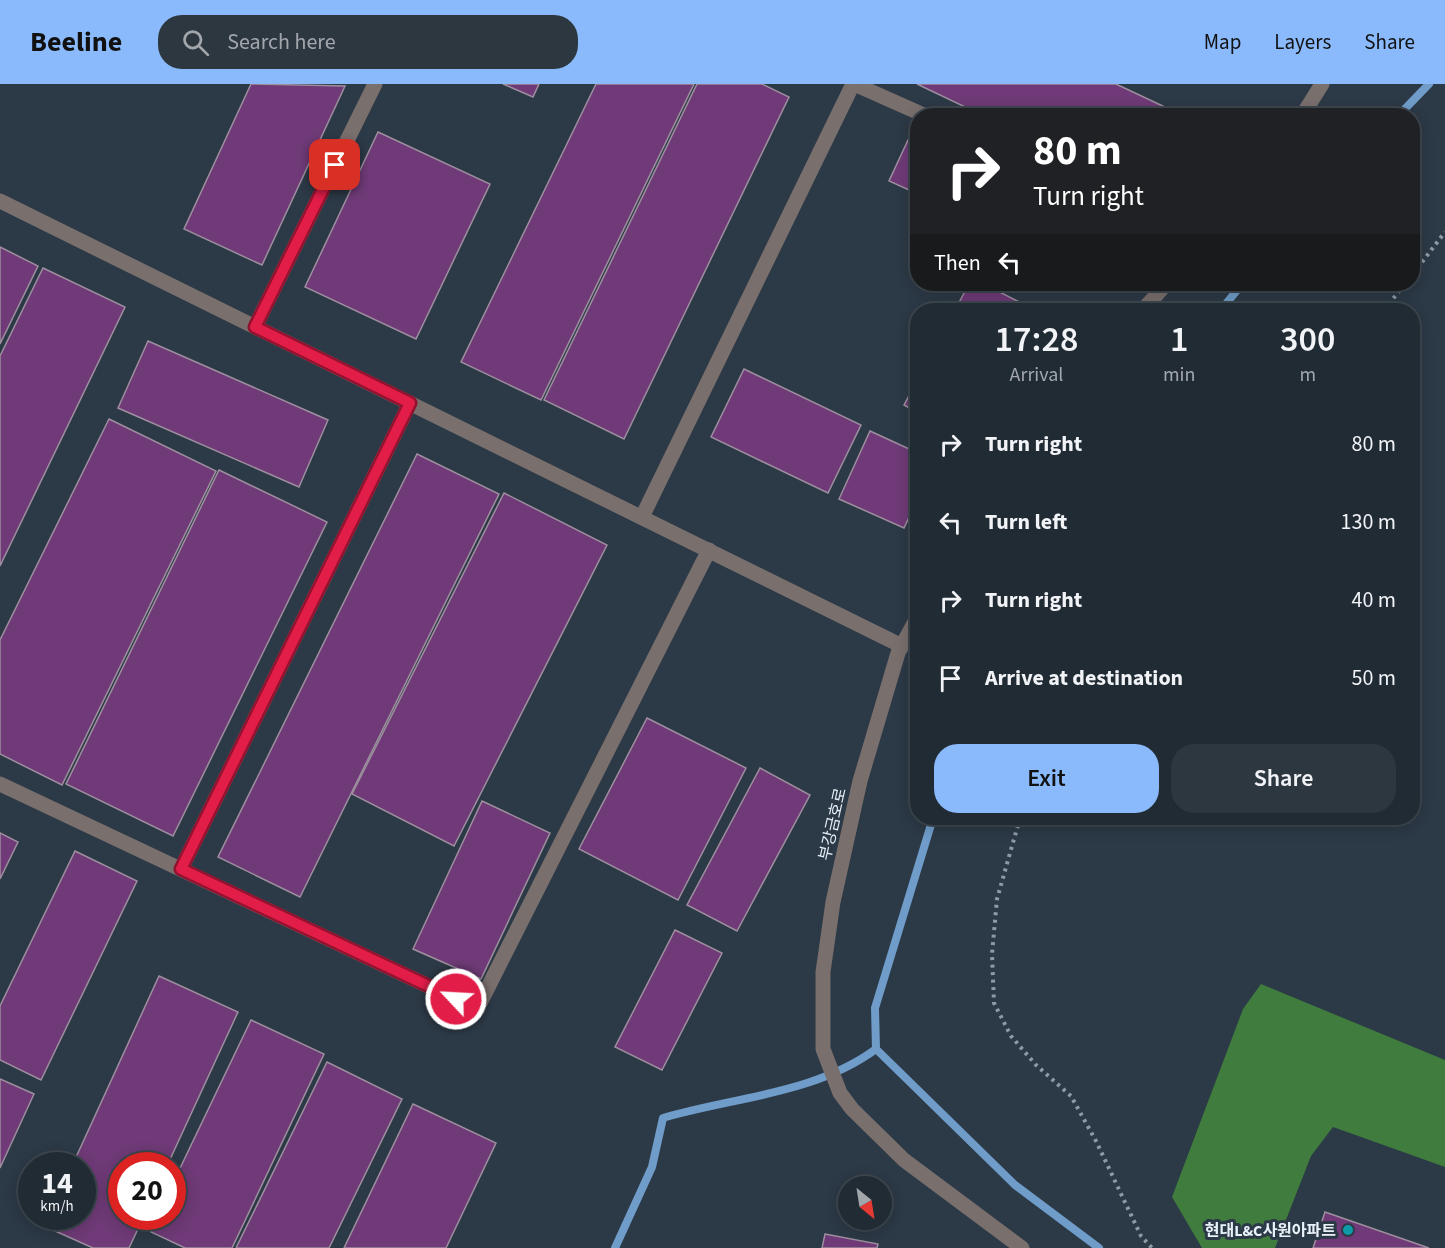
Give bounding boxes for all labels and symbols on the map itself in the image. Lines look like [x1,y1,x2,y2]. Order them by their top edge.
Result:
pin [309,139,360,190]
street label: 부강금호로 [814,786,852,863]
position arrow [424,967,488,1031]
speed limit sign: 20 [108,1152,186,1230]
north arrow [838,1176,892,1230]
place label: 현대L&C사원아파트 [1205,1220,1336,1242]
marker: 현대L&C사원아파트 [1341,1223,1355,1237]

